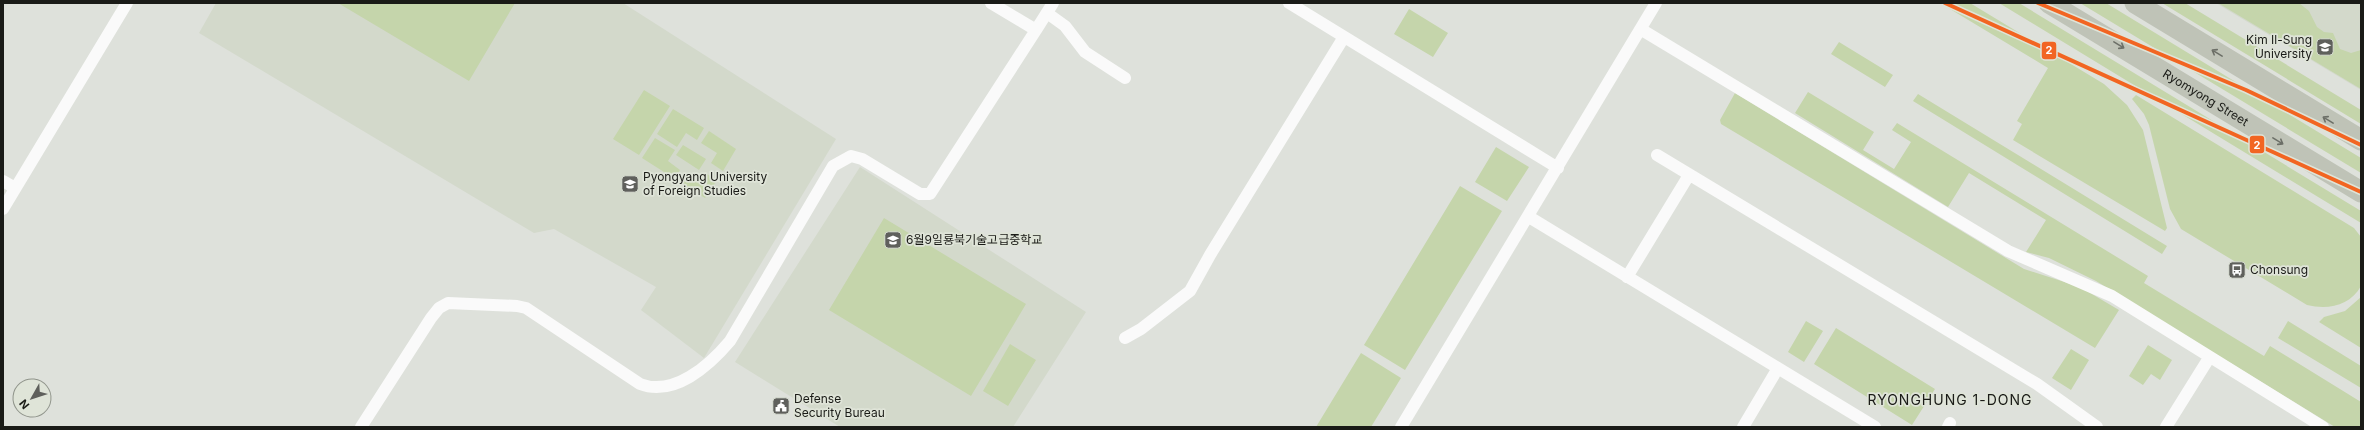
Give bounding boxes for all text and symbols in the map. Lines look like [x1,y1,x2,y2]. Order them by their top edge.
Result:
place label: Kim Il-Sung University [2246,32,2312,61]
school or university icon: Kim Il-Sung University [2315,37,2335,57]
line badge: 2 [2041,41,2057,60]
one-way arrow [2113,41,2124,49]
text: 2 [2046,43,2053,57]
one-way arrow [2211,48,2223,56]
street label: Ryomyong Street [2160,66,2251,129]
one-way arrow [2323,116,2334,124]
line badge: 2 [2249,135,2265,154]
text: 2 [2254,138,2261,152]
one-way arrow [2272,138,2284,146]
place label: Pyongyang University of Foreign Studies [643,169,767,198]
school or university icon: Pyongyang University of Foreign Studies [620,174,640,194]
school or university icon: 6월9일룡북기술고급중학교 [883,230,903,250]
place label: 6월9일룡북기술고급중학교 [906,232,1042,247]
bus stop icon: Chonsung [2227,260,2247,280]
place label: Chonsung [2250,262,2308,277]
north arrow [12,378,52,418]
place label: Defense Security Bureau [794,391,885,420]
district label: RYONGHUNG 1-DONG [1867,391,2033,408]
public building icon: Defense Security Bureau [771,396,791,416]
text: N [16,397,32,412]

